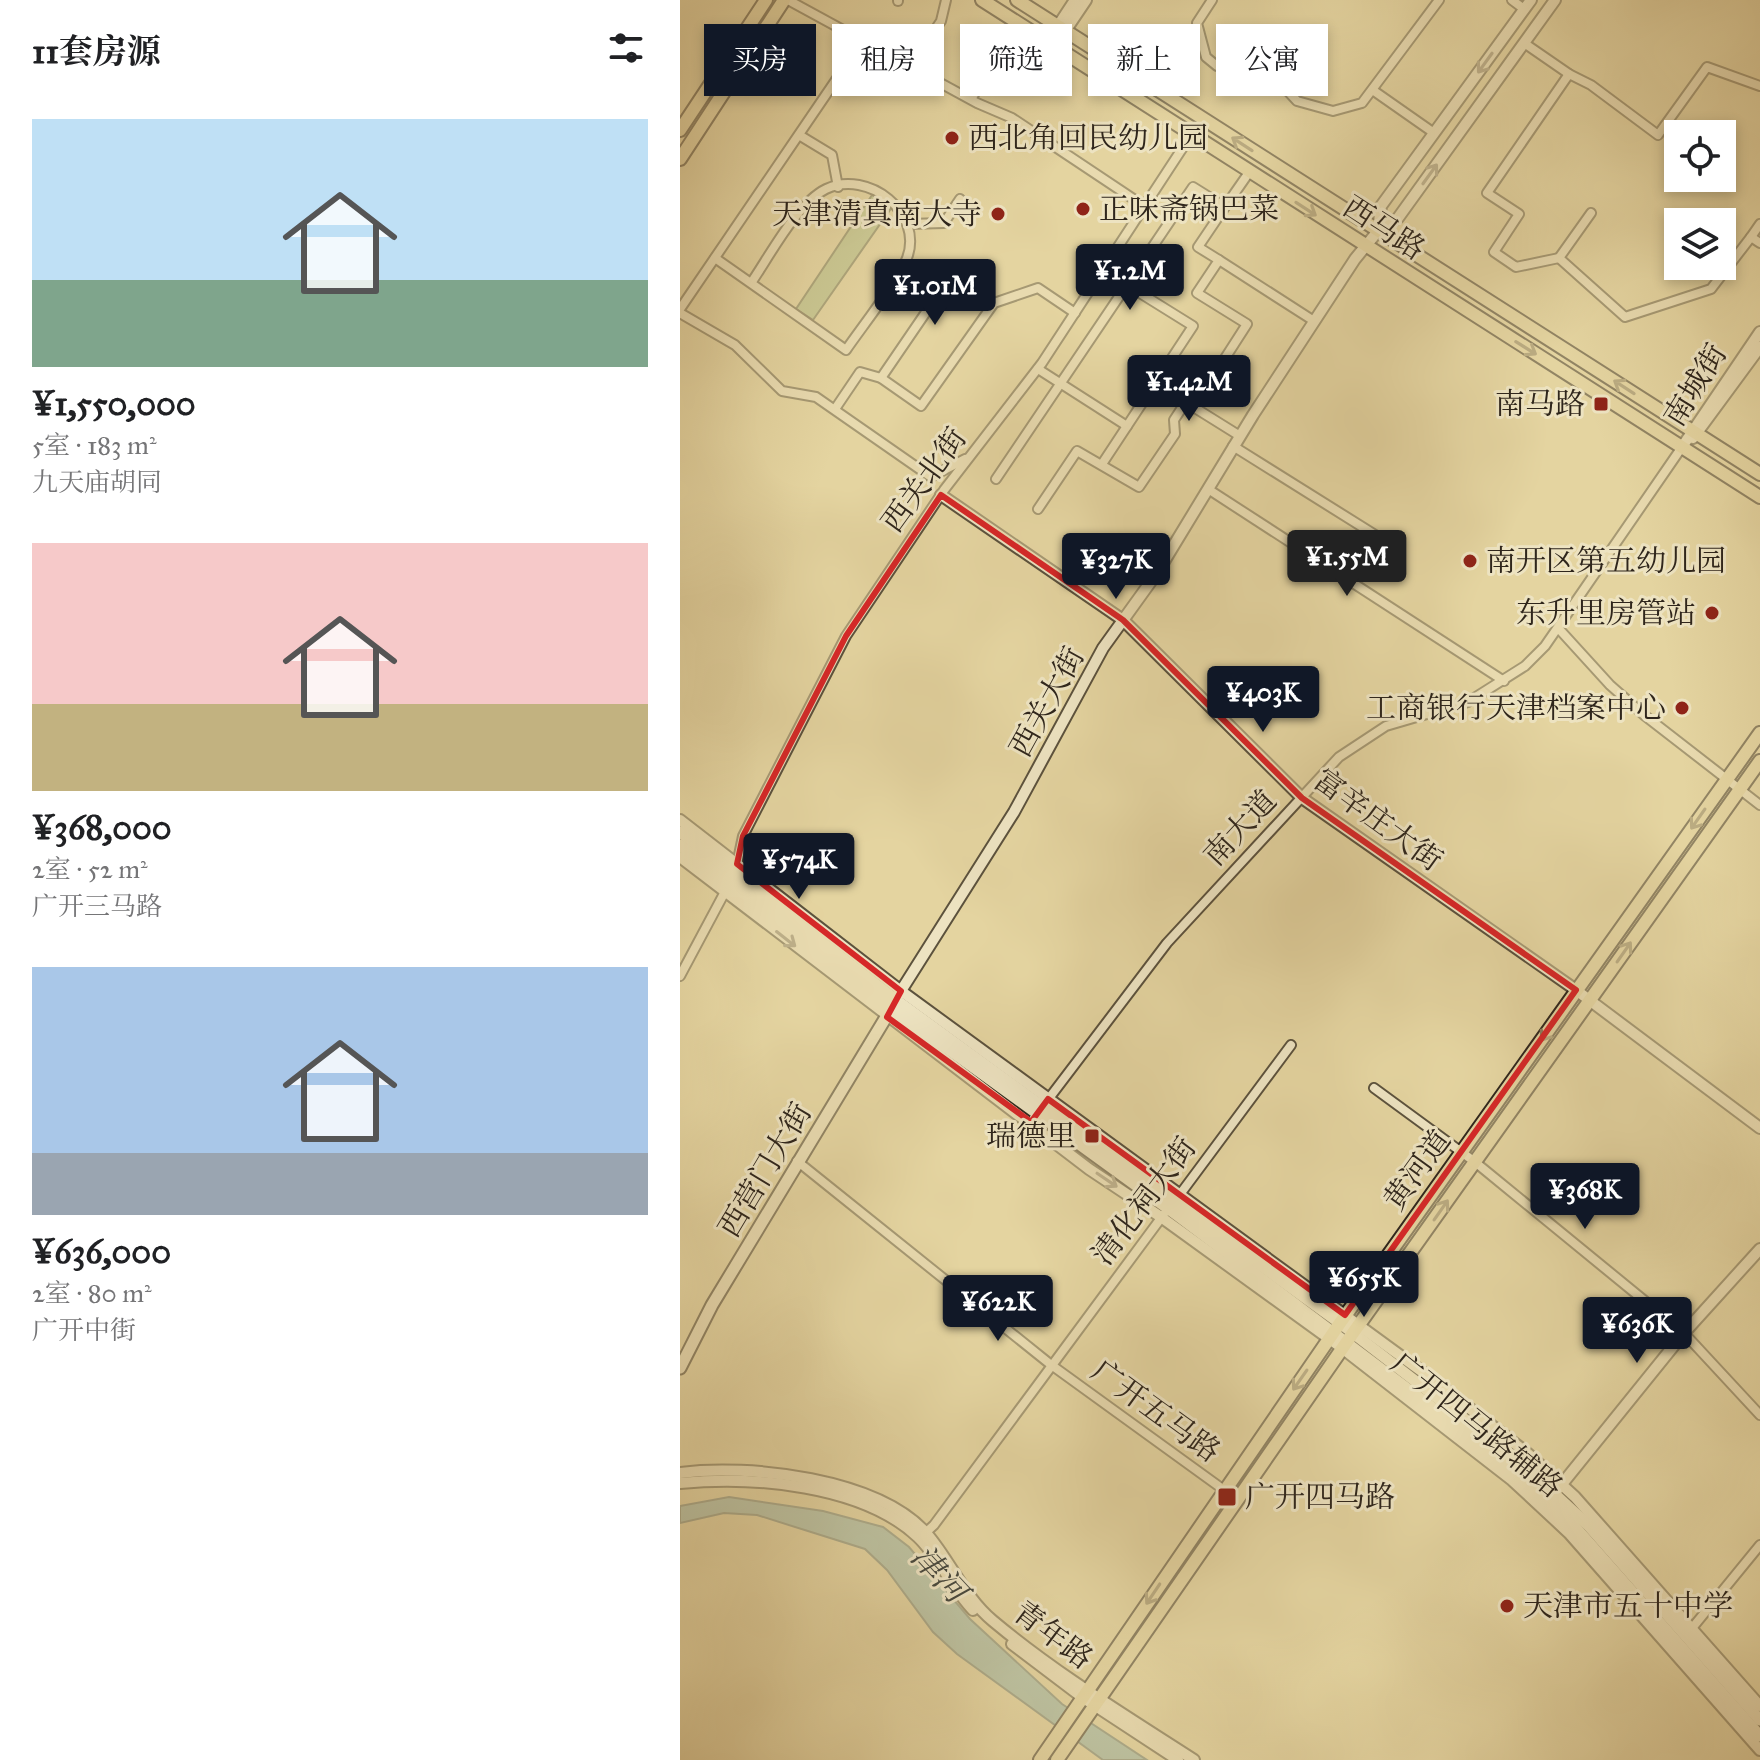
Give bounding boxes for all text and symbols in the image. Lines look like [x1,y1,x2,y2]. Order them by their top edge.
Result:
chip: 买房 [704,24,816,96]
chip: 租房 [832,24,944,96]
chip: 筛选 [960,24,1072,96]
chip: 新上 [1088,24,1200,96]
chip: 公寓 [1216,24,1328,96]
icon: filters [604,26,648,70]
text: 11套房源 [32,31,161,72]
one-way arrow [1477,52,1494,73]
place label: 西北角回民幼儿园 [968,120,1208,156]
map controls [1664,120,1736,280]
button: locate [1664,120,1736,192]
marker: 西北角回民幼儿园 [943,129,961,147]
one-way arrow [1231,135,1253,152]
one-way arrow [1421,164,1438,185]
icon: home [268,171,412,315]
street label: 西马路 [1336,188,1432,268]
place label: 正味斋锅巴菜 [1099,191,1279,227]
place label: 天津清真南大寺 [772,196,982,232]
marker: 正味斋锅巴菜 [1074,200,1092,218]
one-way arrow [1295,200,1317,217]
marker: 天津清真南大寺 [989,205,1007,223]
button: layers [1664,208,1736,280]
pin: ¥1.2M [1074,244,1186,312]
text: ¥1.2M [1094,254,1166,286]
pin: ¥1.01M [870,259,1000,327]
text: ¥1.01M [893,269,977,301]
street label: 南城街 [1656,337,1734,433]
one-way arrow [1514,340,1537,356]
pin: ¥1.42M [1124,355,1254,423]
text: ¥1.42M [1145,365,1233,397]
one-way arrow [1613,378,1635,395]
text: ¥1,550,000 [32,383,196,424]
place label: 南马路 [1495,386,1585,422]
marker: 南马路 [1592,395,1610,413]
street label: 西关北街 [874,421,974,539]
text: 5室 · 183 m² [32,429,156,461]
text: 九天庙胡同 [32,466,162,498]
pin: ¥1.55M [1282,530,1412,598]
pin: ¥327K [1060,533,1172,601]
text: ¥1.55M [1305,540,1389,572]
text: ¥327K [1080,543,1152,575]
place label: 南开区第五幼儿园 [1486,543,1726,579]
marker: 南开区第五幼儿园 [1461,552,1479,570]
icon: home [268,595,412,739]
place label: 东升里房管站 [1516,595,1696,631]
marker: 东升里房管站 [1703,604,1721,622]
street label: 西关大街 [1002,641,1092,763]
pin: ¥403K [1207,666,1319,734]
text: ¥403K [1225,676,1301,708]
place label: 工商银行天津档案中心 [1366,690,1666,726]
marker: 工商银行天津档案中心 [1673,699,1691,717]
street label: 富辛庄大街 [1307,761,1449,879]
street label: 南大道 [1196,783,1284,873]
text: ¥368,000 [32,807,172,848]
one-way arrow [1690,807,1706,829]
pin: ¥574K [743,833,855,901]
text: ¥574K [761,843,837,875]
text: 2室 · 52 m² [32,853,148,885]
text: 广开三马路 [32,890,162,922]
one-way arrow [775,930,796,948]
one-way arrow [1616,941,1632,963]
icon: home [268,1019,412,1163]
one-way arrow [1540,1019,1556,1041]
street label: 西营门大街 [711,1096,819,1244]
place label: 瑞德里 [986,1118,1076,1154]
street label: 黄河道 [1376,1123,1458,1217]
marker: 瑞德里 [1083,1127,1101,1145]
street label: 清化祠大街 [1084,1130,1204,1272]
pin: ¥368K [1529,1163,1641,1231]
one-way arrow [1095,1172,1117,1189]
text: ¥368K [1548,1173,1622,1205]
one-way arrow [1433,1199,1449,1221]
text: ¥636,000 [32,1231,171,1272]
pin: ¥655K [1308,1251,1420,1319]
text: ¥655K [1327,1261,1401,1293]
pin: ¥622K [942,1275,1054,1343]
text: 2室 · 80 m² [32,1277,152,1309]
text: ¥622K [961,1285,1035,1317]
pin: ¥636K [1581,1297,1693,1365]
text: ¥636K [1601,1307,1673,1339]
text: 广开中街 [32,1314,136,1346]
street label: 广开四马路辅路 [1384,1345,1570,1505]
street label: 广开五马路 [1085,1352,1227,1470]
one-way arrow [1292,1368,1308,1390]
place label: 广开四马路 [1245,1479,1395,1515]
marker: 广开四马路 [1216,1486,1238,1508]
water label: 津河 [903,1537,978,1614]
one-way arrow [1145,1583,1161,1605]
place label: 天津市五十中学 [1523,1588,1733,1624]
street label: 青年路 [1006,1594,1100,1676]
marker: 天津市五十中学 [1498,1597,1516,1615]

